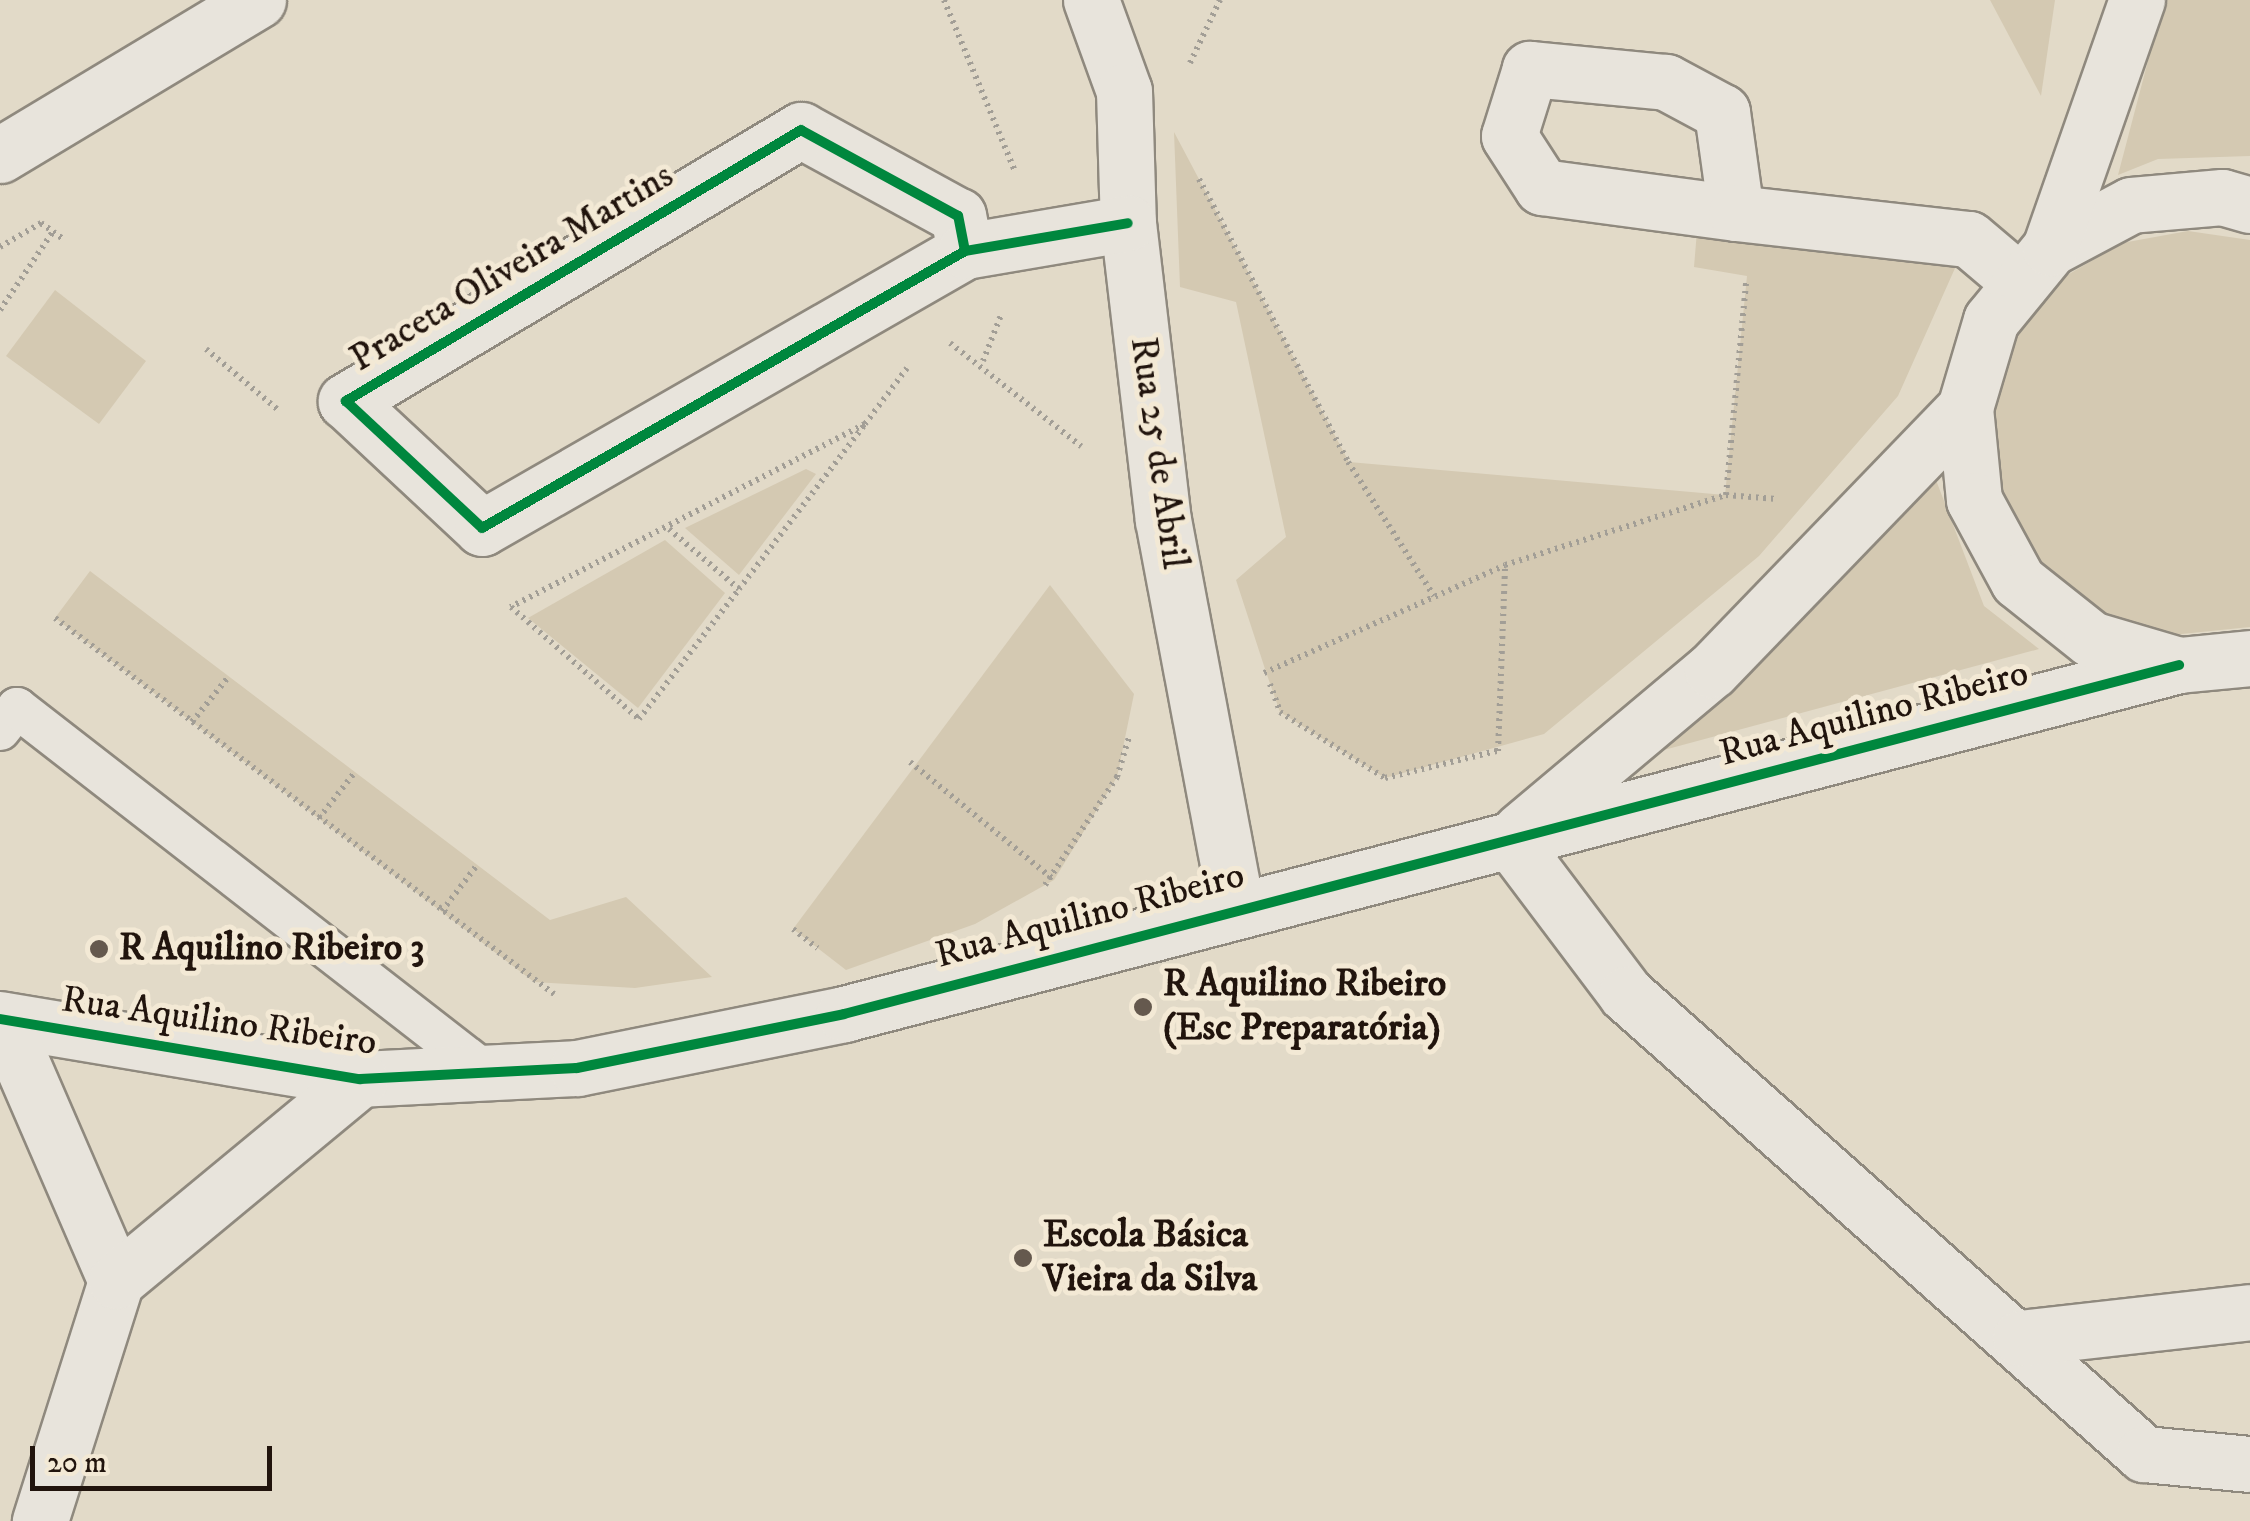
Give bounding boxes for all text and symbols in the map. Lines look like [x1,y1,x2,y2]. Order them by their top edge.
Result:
street label: Praceta Oliveira Martins [342,153,682,383]
street label: Rua 25 de Abril [1119,334,1197,572]
street label: Rua Aquilino Ribeiro [1715,651,2033,777]
street label: Rua Aquilino Ribeiro [931,853,1249,979]
place label: R Aquilino Ribeiro 3 [119,926,424,972]
marker: R Aquilino Ribeiro 3 [88,938,110,960]
place label: R Aquilino Ribeiro (Esc Preparatória) [1163,962,1446,1052]
street label: Rua Aquilino Ribeiro [59,977,379,1067]
marker: R Aquilino Ribeiro (Esc Preparatória) [1132,996,1154,1018]
place label: Escola Básica Vieira da Silva [1043,1213,1257,1302]
marker: Escola Básica Vieira da Silva [1012,1247,1034,1269]
scale bar [35,1426,278,1488]
text: 20 m [47,1445,107,1482]

